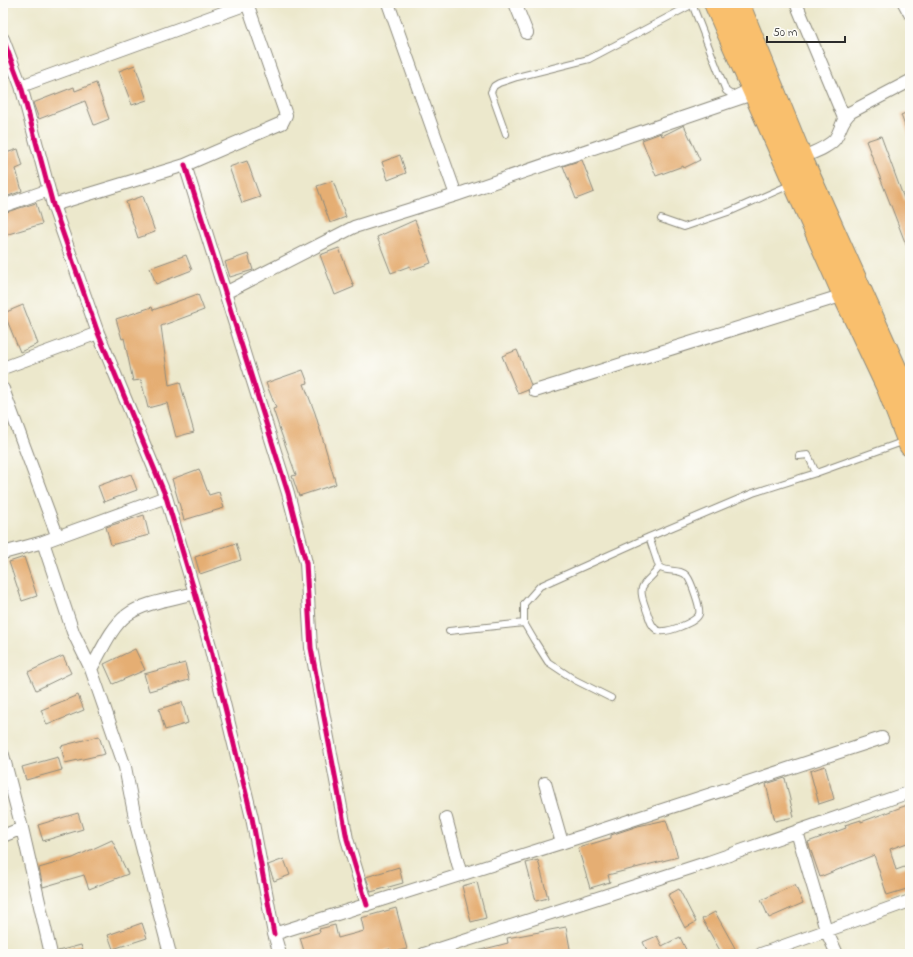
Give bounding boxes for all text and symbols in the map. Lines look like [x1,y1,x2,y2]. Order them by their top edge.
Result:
scale bar [767,18,845,44]
text: 50 m [773,24,797,42]

